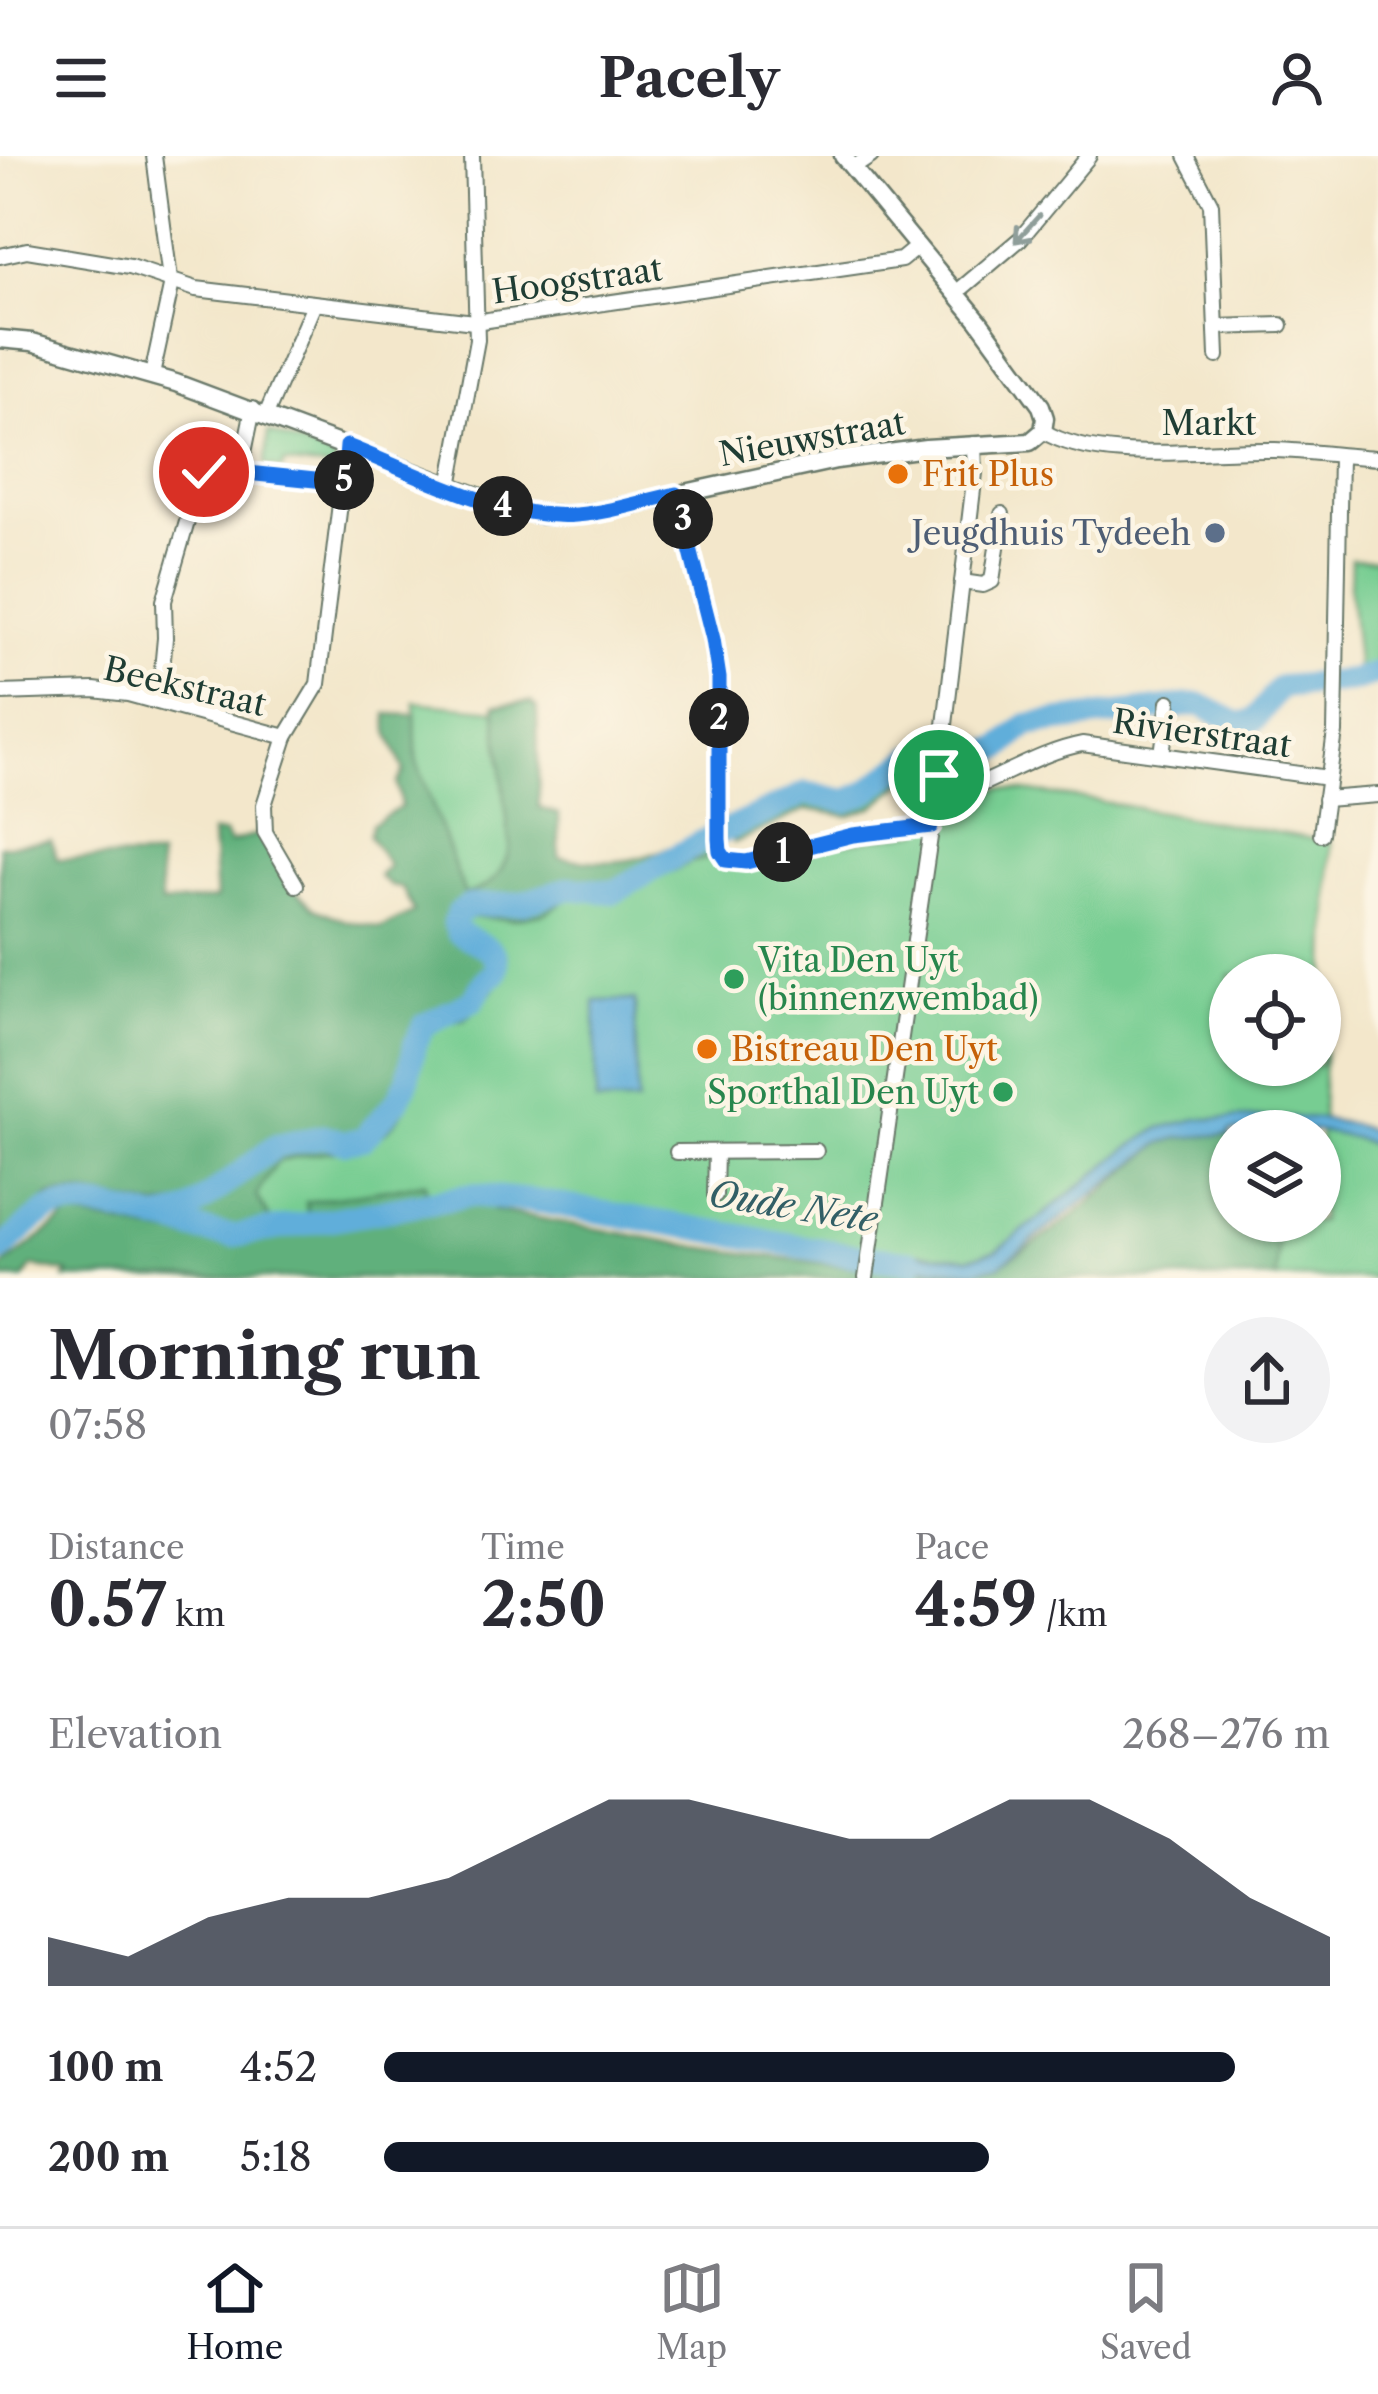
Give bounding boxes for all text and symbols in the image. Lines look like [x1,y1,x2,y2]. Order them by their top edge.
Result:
icon: menu [48,45,114,111]
text: Pacely [598,45,780,111]
icon: person [1264,45,1330,111]
one-way arrow [1013,213,1042,243]
street label: Hoogstraat [489,248,665,313]
street label: Nieuwstraat [716,402,909,475]
street label: Markt [1162,403,1257,444]
pin [153,421,255,523]
icon: check [171,439,237,505]
pin: 5 [314,450,374,510]
place label: Frit Plus [922,454,1054,495]
text: 5 [335,459,353,500]
marker: Frit Plus [885,461,911,487]
pin: 4 [473,476,533,536]
text: 4 [493,485,513,526]
pin: 3 [653,489,713,549]
text: 3 [674,498,692,539]
place label: Jeugdhuis Tydeeh [906,513,1191,554]
marker: Jeugdhuis Tydeeh [1202,520,1228,546]
street label: Beekstraat [100,648,270,725]
pin: 2 [689,688,749,748]
text: 2 [709,697,729,738]
street label: Rivierstraat [1110,701,1294,766]
pin [888,724,990,826]
icon: arrive [906,742,972,808]
pin: 1 [753,822,813,882]
text: 1 [776,831,790,872]
place label: Vita Den Uyt (binnenzwembad) [757,940,1039,1019]
map controls [1209,954,1341,1242]
button: locate [1209,954,1341,1086]
marker: Vita Den Uyt (binnenzwembad) [721,966,747,992]
place label: Bistreau Den Uyt [731,1029,998,1070]
marker: Bistreau Den Uyt [694,1036,720,1062]
place label: Sporthal Den Uyt [707,1072,979,1113]
marker: Sporthal Den Uyt [990,1079,1016,1105]
button: layers [1209,1110,1341,1242]
water label: Oude Nete [706,1171,882,1241]
text: Morning run [48,1315,481,1396]
button: share [1204,1317,1330,1443]
text: 07:58 [48,1401,147,1449]
text: Distance [48,1527,185,1568]
text: Time [481,1527,565,1568]
text: Pace [915,1527,989,1568]
text: 0.57 [48,1568,167,1642]
text: 2:50 [481,1568,606,1642]
text: 4:59 [915,1568,1037,1642]
text: km [167,1594,225,1635]
text: /km [1037,1594,1107,1635]
text: Elevation [48,1710,222,1758]
text: 268–276 m [1122,1710,1330,1758]
text: 100 m [48,2043,164,2091]
text: 4:52 [240,2043,317,2091]
text: 200 m [48,2133,169,2181]
text: 5:18 [240,2133,312,2181]
tab: Home [186,2255,283,2368]
tab: Map [656,2255,727,2368]
tab: Saved [1100,2255,1192,2368]

